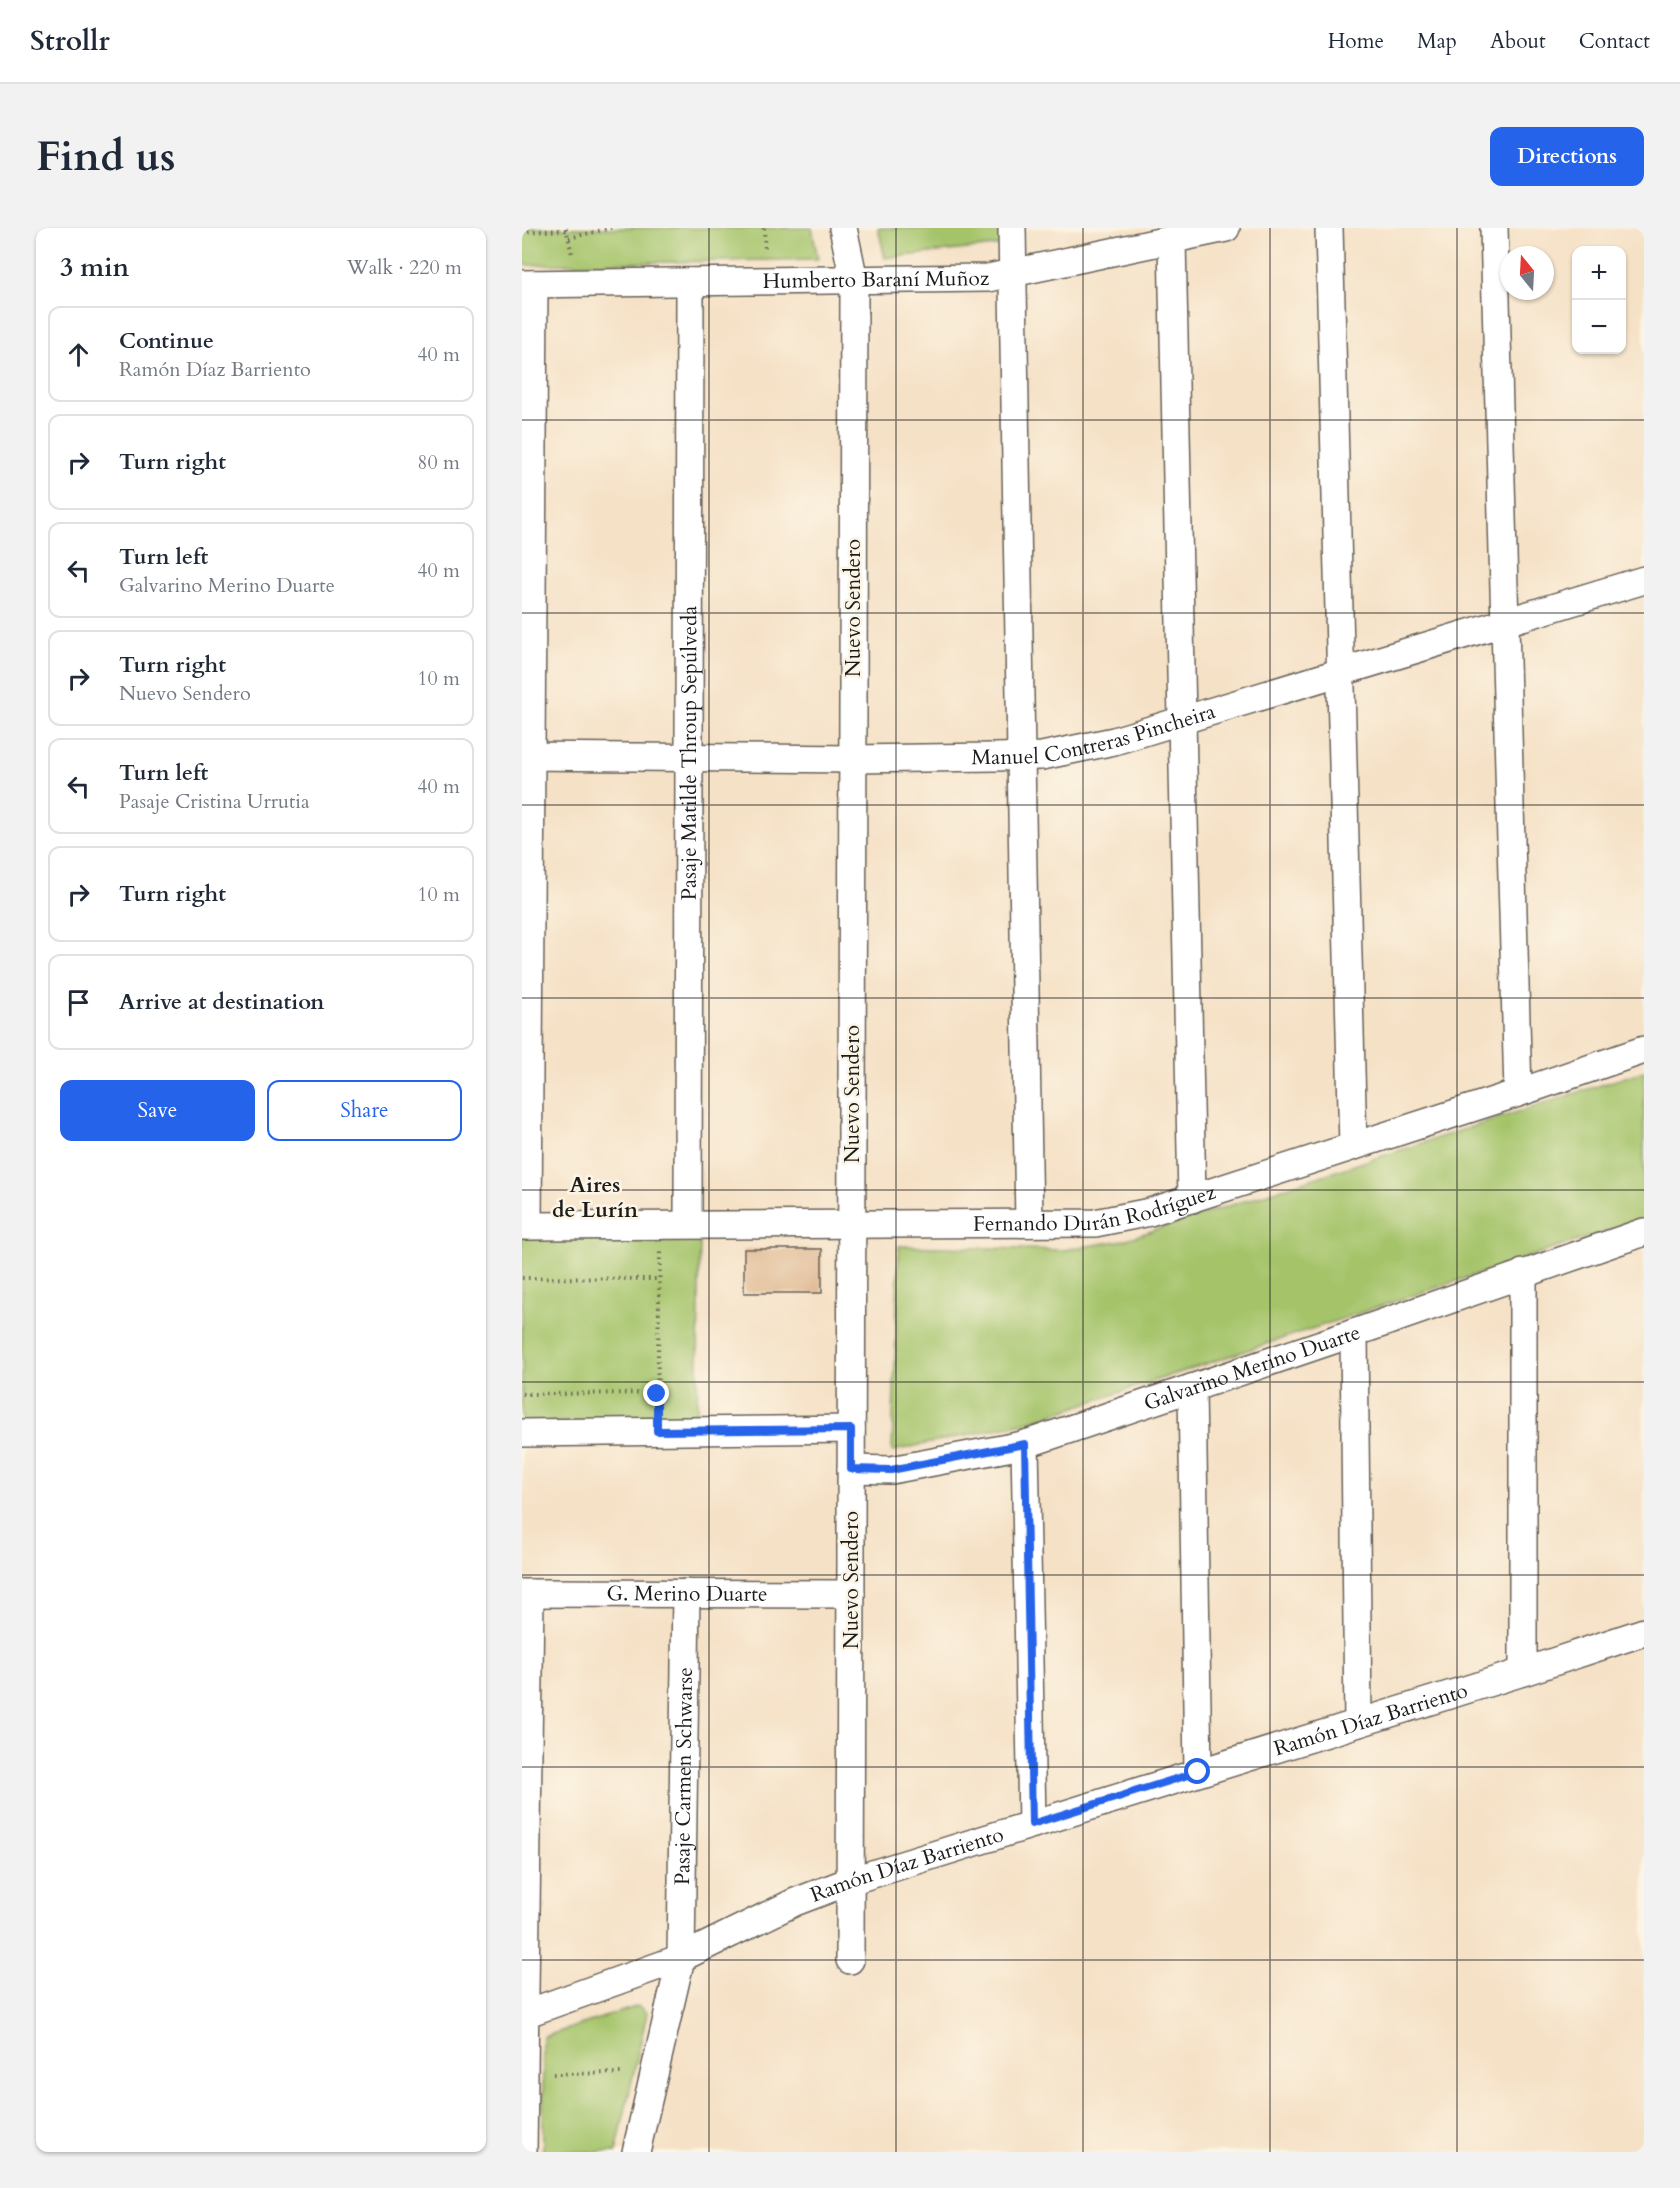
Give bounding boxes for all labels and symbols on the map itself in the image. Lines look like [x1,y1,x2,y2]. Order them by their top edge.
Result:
north arrow [1500,246,1554,300]
street label: Humberto Baraní Muñoz [763,264,990,296]
street label: Nuevo Sendero [839,539,868,677]
street label: Pasaje Matilde Throup Sepúlveda [675,606,704,900]
street label: Manuel Contreras Pincheira [971,697,1219,772]
street label: Nuevo Sendero [838,1025,867,1163]
district label: Aires de Lurín [552,1170,638,1225]
street label: Fernando Durán Rodríguez [973,1178,1220,1239]
street label: Galvarino Merino Duarte [1140,1318,1364,1418]
route end [643,1380,669,1406]
street label: Nuevo Sendero [837,1511,866,1649]
street label: G. Merino Duarte [606,1579,768,1609]
street label: Pasaje Carmen Schwarse [668,1667,700,1885]
street label: Ramón Díaz Barriento [1270,1676,1471,1764]
route start [1184,1758,1210,1784]
street label: Ramón Díaz Barriento [806,1820,1007,1910]

